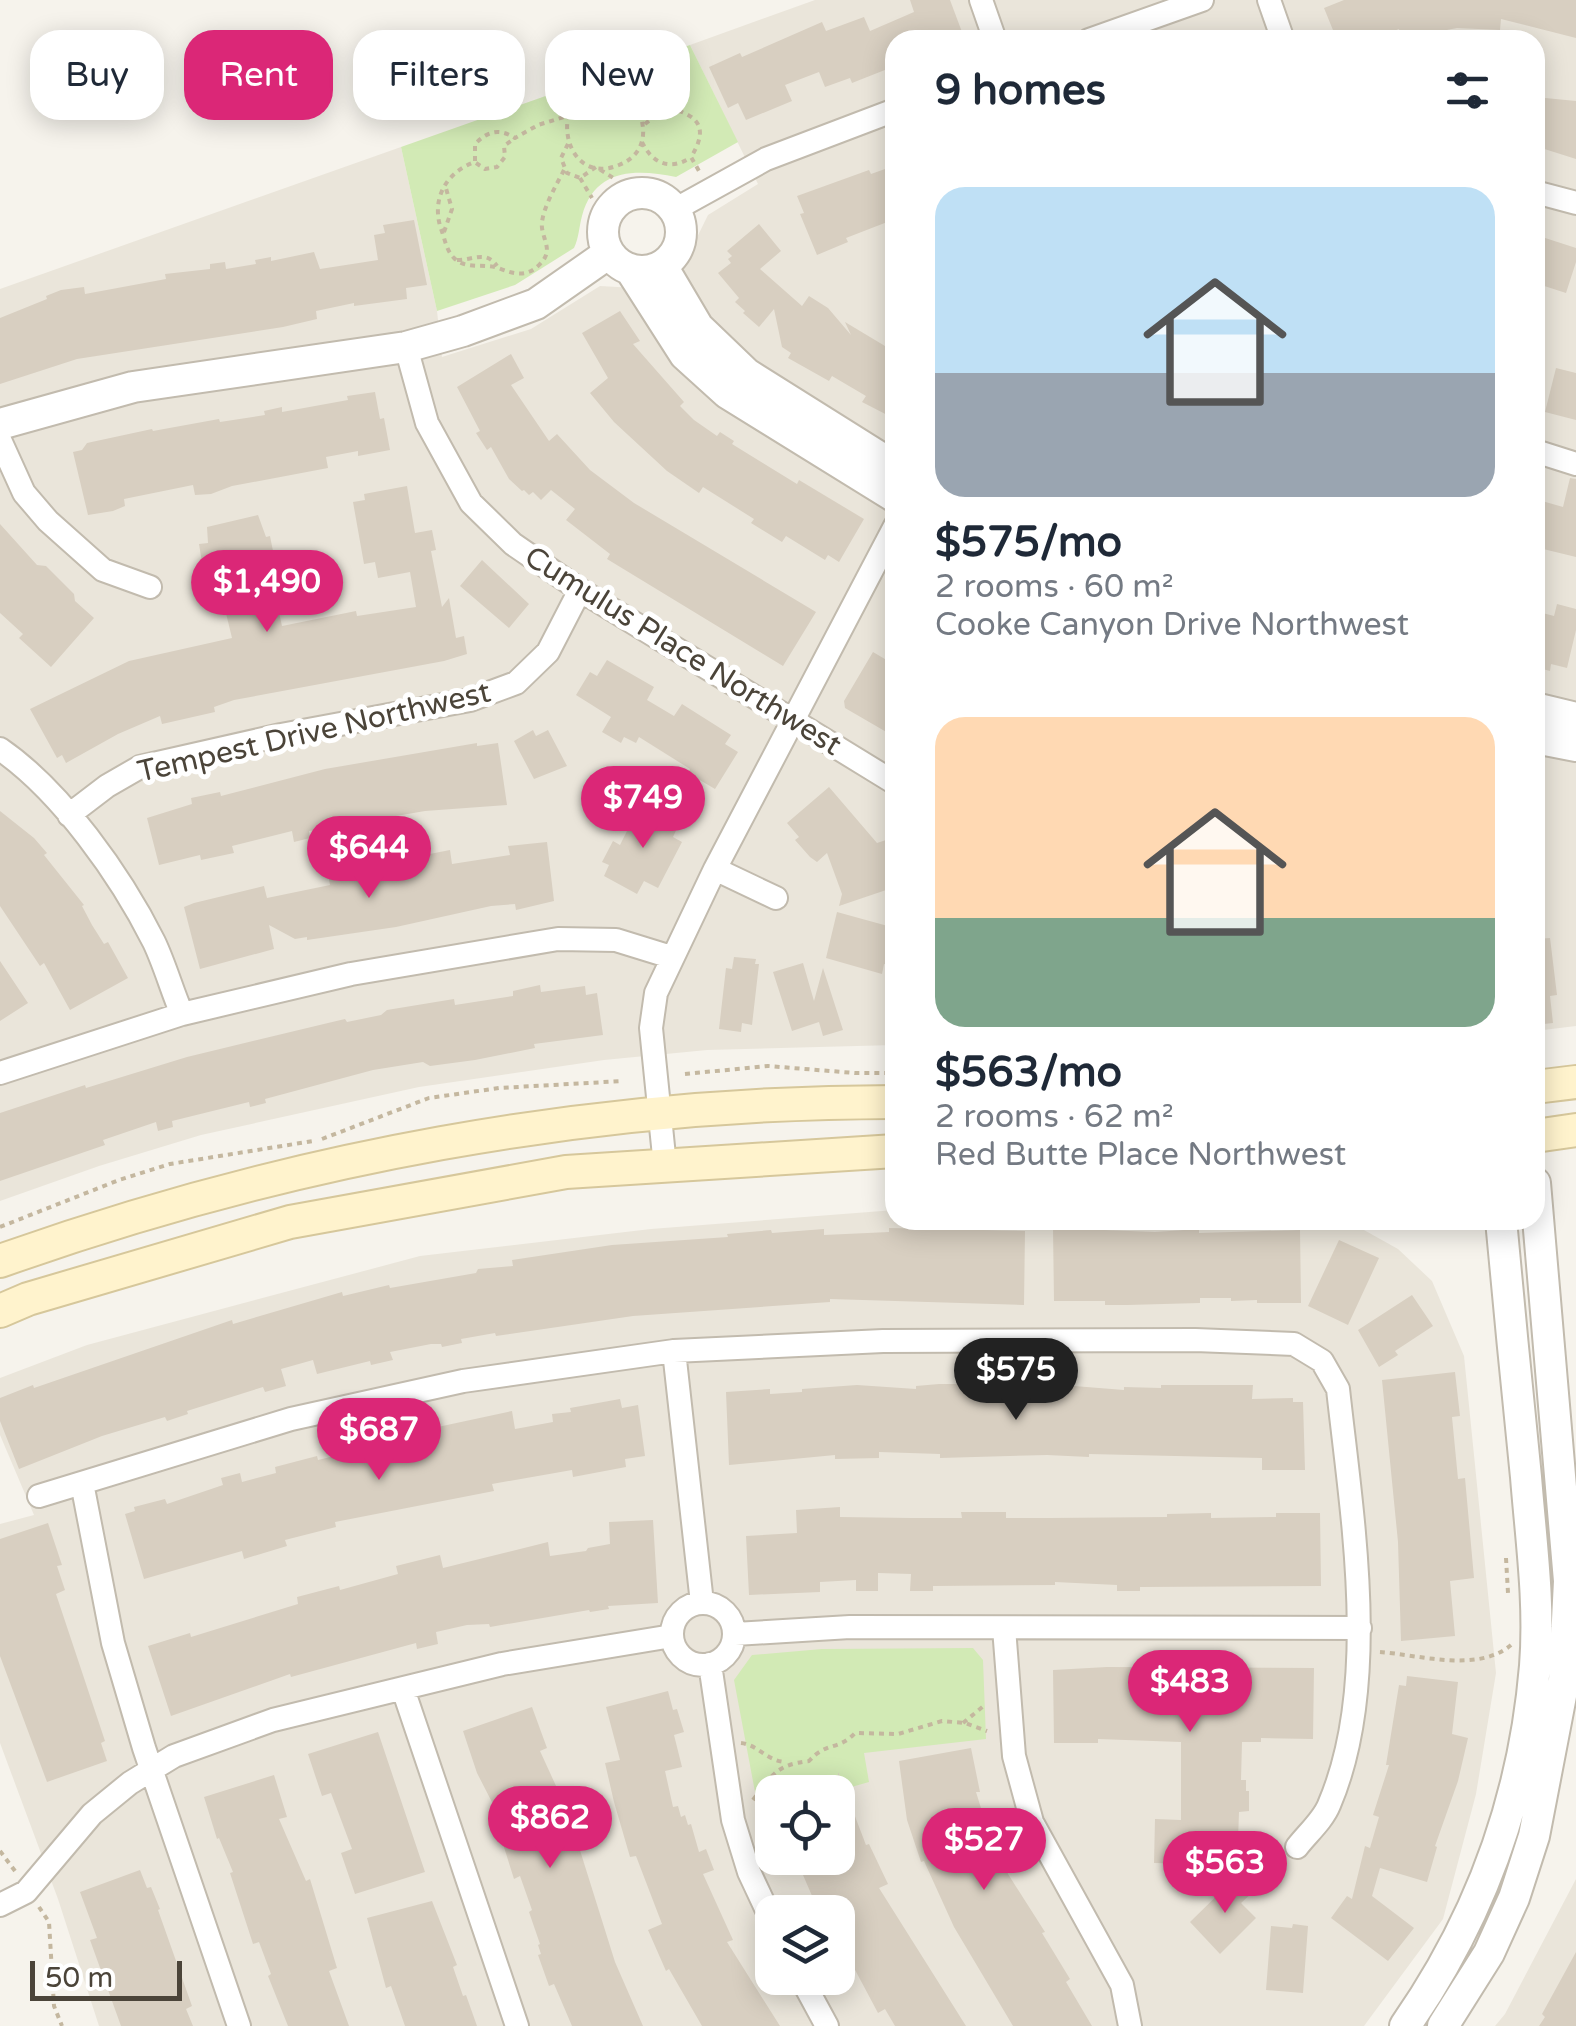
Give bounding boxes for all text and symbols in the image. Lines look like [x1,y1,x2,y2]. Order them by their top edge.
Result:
chip: Buy [30,30,164,120]
chip: Rent [184,30,333,120]
chip: Filters [353,30,525,120]
chip: New [545,30,690,120]
icon: filters [1440,63,1495,118]
text: 9 homes [935,65,1106,116]
icon: home [1125,252,1305,432]
text: $575/mo [935,517,1122,568]
street label: Cumulus Place Northwest [518,538,848,764]
pin: $1,490 [186,550,348,635]
text: $1,490 [213,563,321,601]
text: 2 rooms · 60 m² [935,568,1174,606]
text: Cooke Canyon Drive Northwest [935,606,1409,644]
street label: Tempest Drive Northwest [134,673,494,791]
pin: $749 [584,766,702,851]
text: $749 [603,779,683,817]
icon: home [1125,782,1305,962]
pin: $644 [310,816,428,901]
text: $644 [329,829,409,867]
text: $563/mo [935,1047,1122,1098]
text: 2 rooms · 62 m² [935,1098,1174,1136]
text: Red Butte Place Northwest [935,1136,1346,1174]
pin: $575 [957,1338,1075,1423]
text: $575 [976,1351,1056,1389]
pin: $687 [320,1398,438,1483]
text: $687 [339,1411,419,1449]
pin: $483 [1131,1650,1249,1735]
text: $483 [1150,1663,1230,1701]
map controls [755,1775,855,1995]
button: locate [755,1775,855,1875]
pin: $862 [491,1786,609,1871]
text: $862 [510,1799,590,1837]
pin: $527 [925,1808,1043,1893]
text: $527 [944,1821,1024,1859]
pin: $563 [1166,1831,1284,1916]
text: $563 [1185,1844,1265,1882]
button: layers [755,1895,855,1995]
scale bar [30,1956,182,2000]
text: 50 m [45,1961,113,1995]

